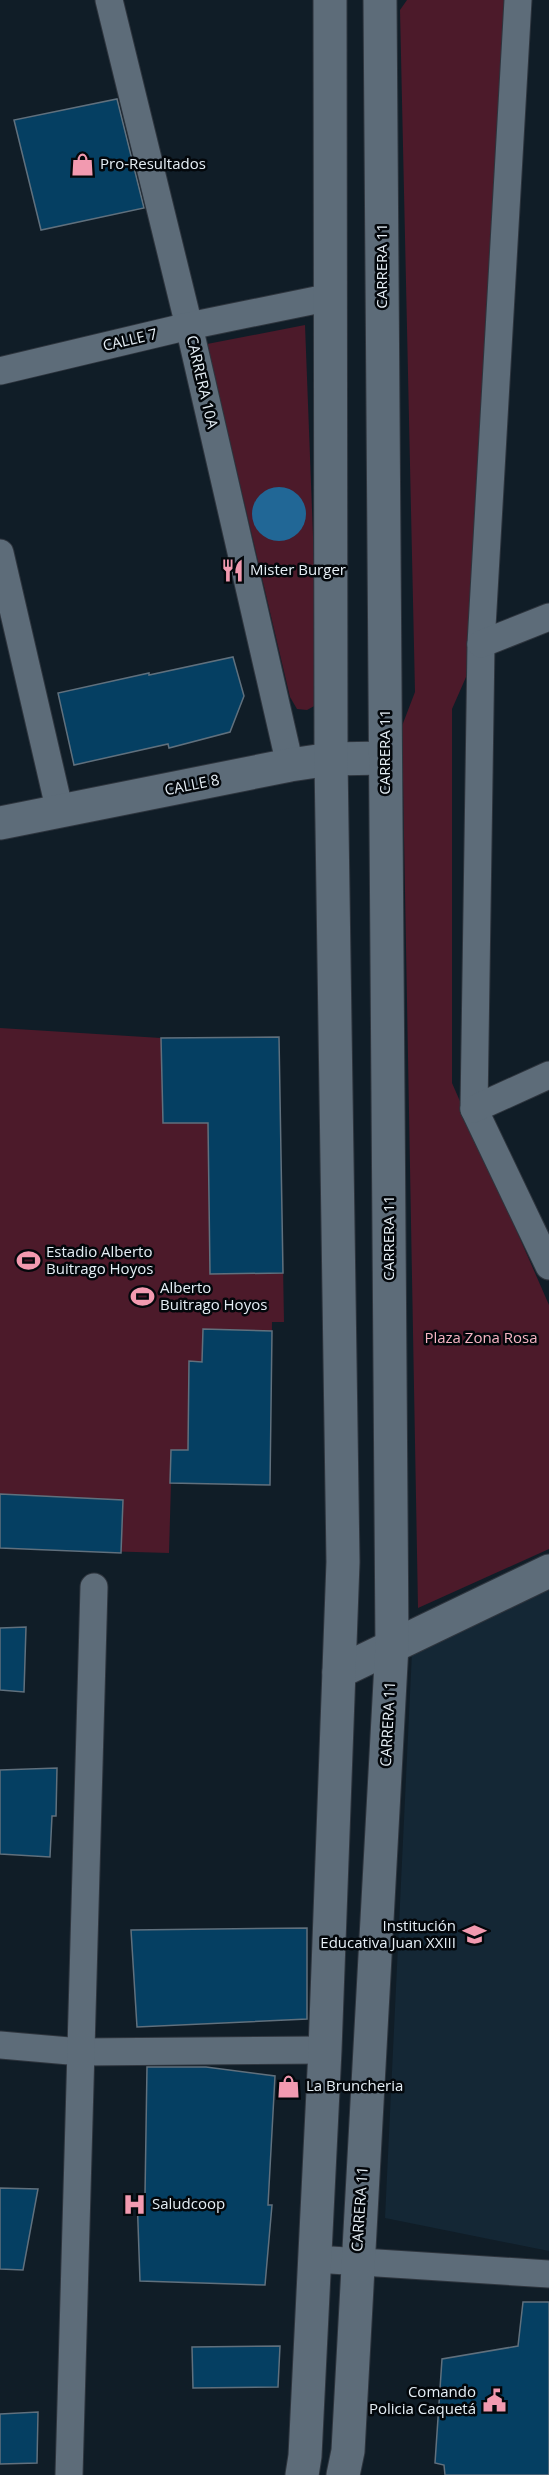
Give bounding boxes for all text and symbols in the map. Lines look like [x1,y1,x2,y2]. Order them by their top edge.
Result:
shop icon: Pro-Resultados [69,151,95,177]
place label: Pro-Resultados [100,153,206,173]
street label: CARRERA 11 [371,223,391,309]
street label: CALLE 7 [101,323,159,355]
street label: CARRERA 10A [183,333,224,431]
restaurant icon: Mister Burger [219,557,245,583]
place label: Mister Burger [250,559,346,579]
street label: CARRERA 11 [374,709,394,795]
street label: CALLE 8 [163,769,221,799]
street label: CARRERA 11 [378,1195,398,1281]
place label: Estadio Alberto Buitrago Hoyos [46,1241,153,1278]
sports icon: Estadio Alberto Buitrago Hoyos [15,1248,41,1274]
place label: Alberto Buitrago Hoyos [160,1277,267,1314]
sports icon: Alberto Buitrago Hoyos [129,1284,155,1310]
park label: Plaza Zona Rosa [424,1327,538,1347]
street label: CARRERA 11 [375,1681,399,1767]
place label: Institución Educativa Juan XXIII [320,1915,456,1952]
school or university icon: Institución Educativa Juan XXIII [461,1922,487,1948]
shop icon: La Bruncheria [275,2073,301,2099]
place label: La Bruncheria [306,2075,403,2095]
street label: CARRERA 11 [346,2166,372,2252]
hospital icon: Saludcoop [121,2191,147,2217]
place label: Saludcoop [152,2193,225,2213]
place label: Comando Policia Caquetá [369,2381,476,2418]
public building icon: Comando Policia Caquetá [481,2388,507,2414]

